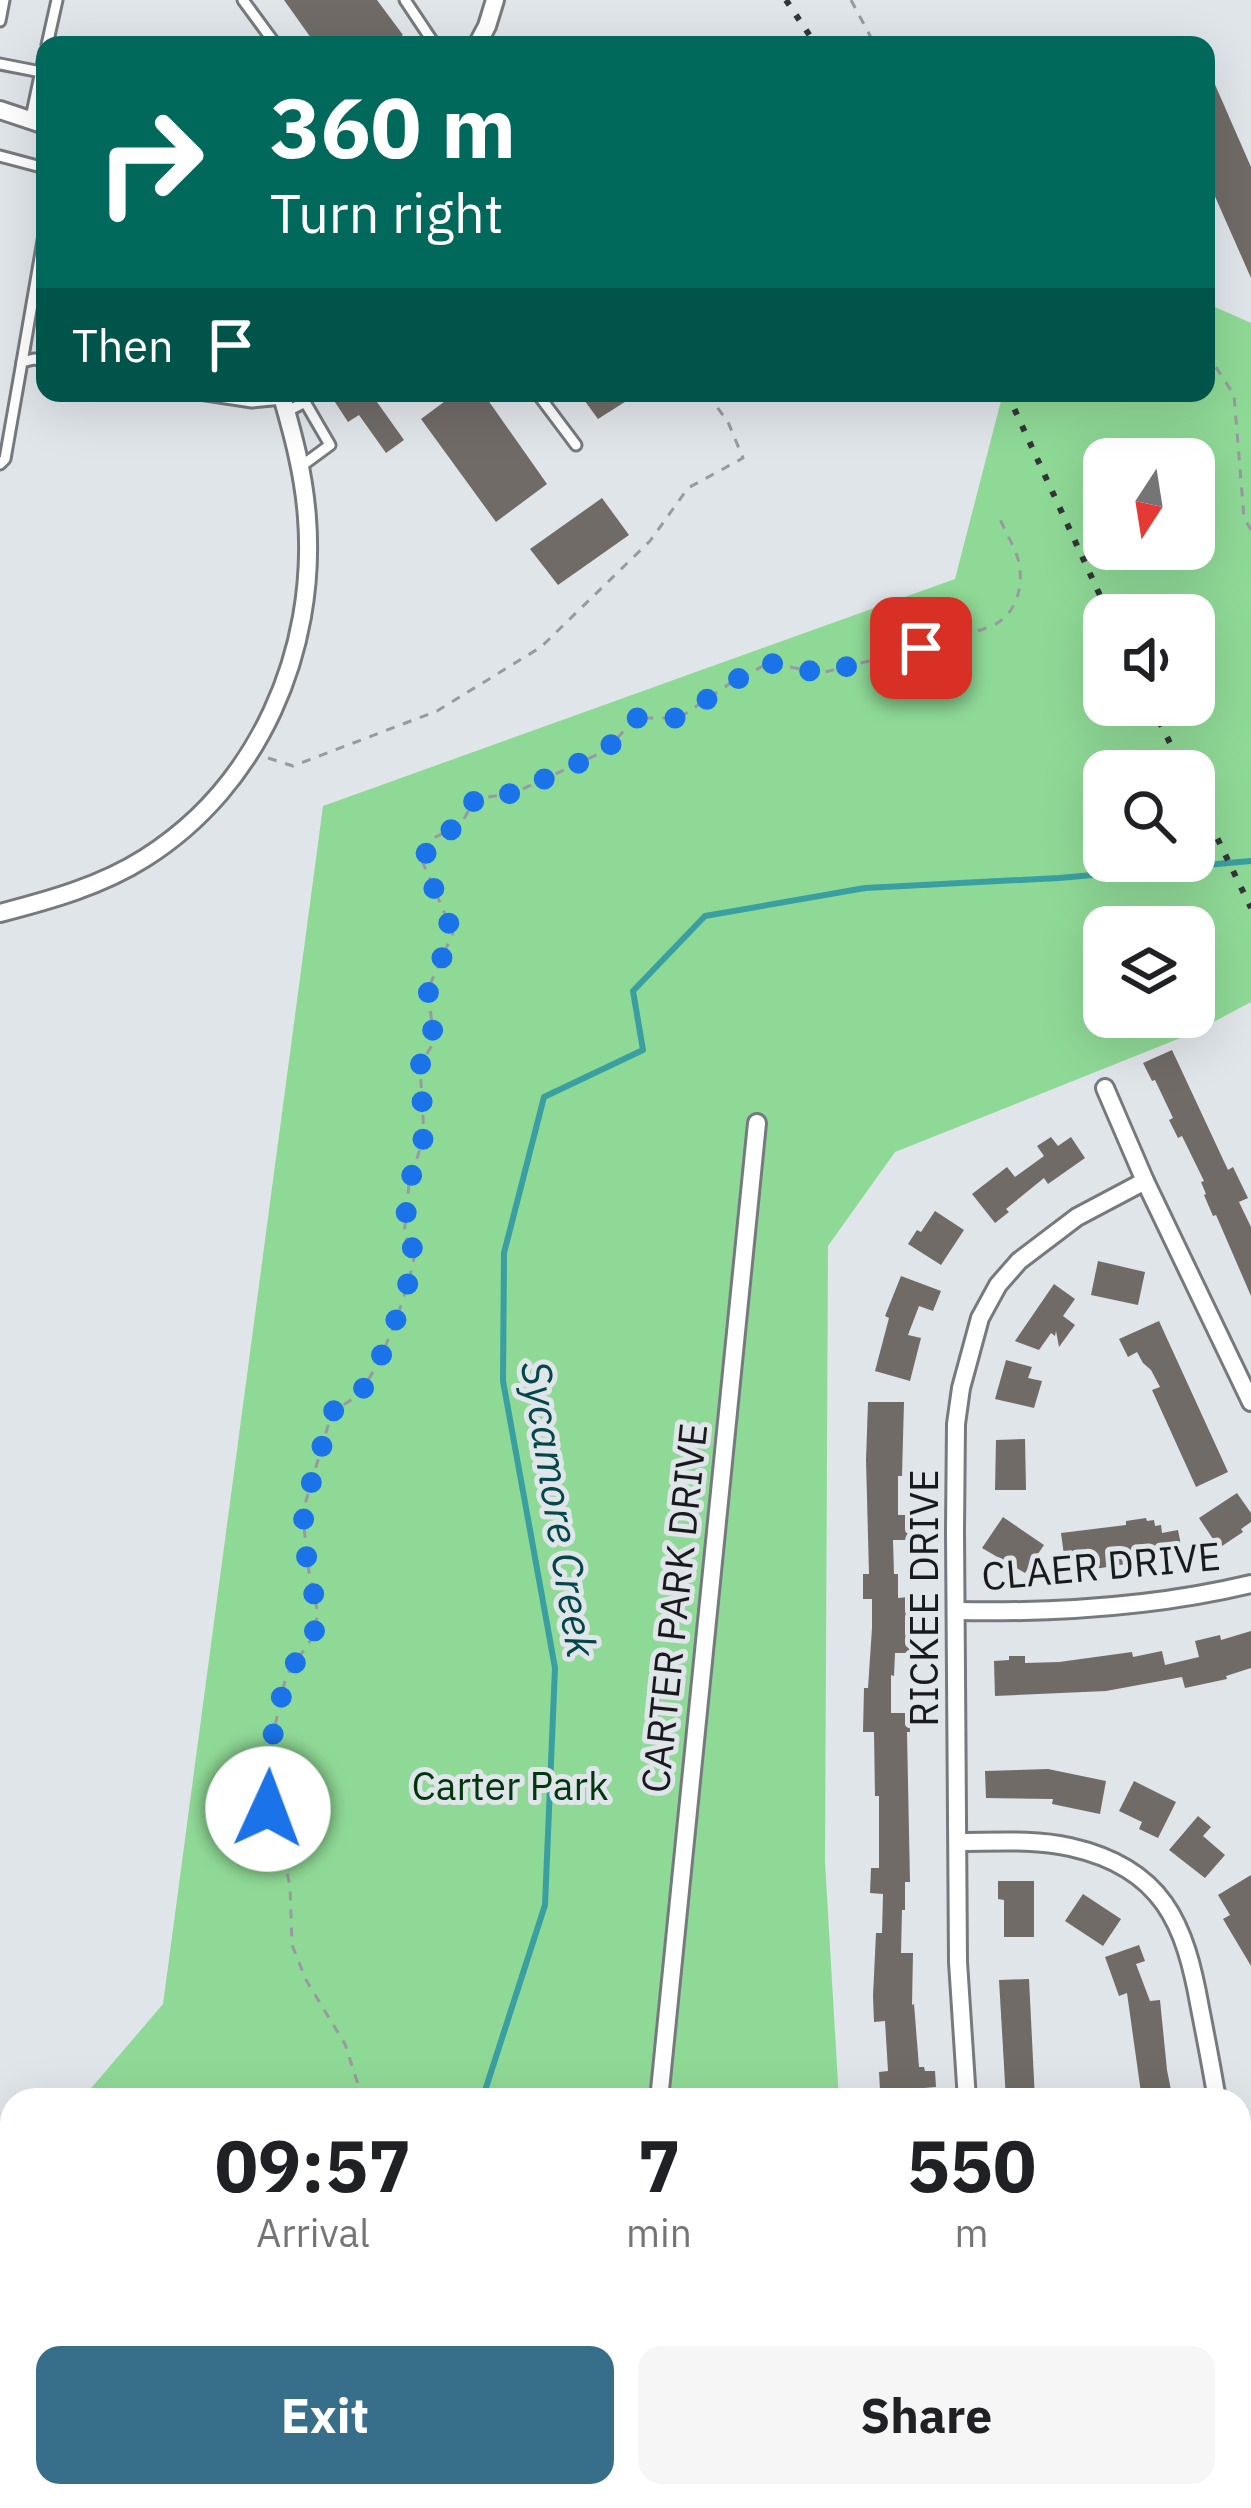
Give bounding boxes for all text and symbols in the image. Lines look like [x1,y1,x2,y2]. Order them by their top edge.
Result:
text: 360 m [270,72,516,181]
icon: right [72,84,228,240]
text: Turn right [270,178,504,248]
icon: arrive [198,312,264,378]
text: Then [72,316,174,374]
north arrow [1083,438,1215,570]
map controls [1083,438,1215,1038]
button: sound [1083,594,1215,726]
pin [870,597,972,699]
icon: arrive [888,615,954,681]
button: search [1083,750,1215,882]
button: layers [1083,906,1215,1038]
water label: Sycamore Creek [509,1357,610,1662]
street label: CARTER PARK DRIVE [629,1421,718,1795]
street label: RICKEE DRIVE [898,1469,949,1727]
street label: CLAER DRIVE [979,1530,1223,1601]
position arrow [205,1746,331,1872]
park label: Carter Park [412,1760,608,1811]
text: 09:57 [215,2118,411,2212]
text: 7 [637,2118,681,2212]
text: 550 [907,2118,1036,2212]
text: Arrival [256,2207,370,2258]
text: min [626,2207,692,2258]
text: m [954,2207,989,2258]
button: Exit [36,2346,614,2484]
button: Share [638,2346,1215,2484]

